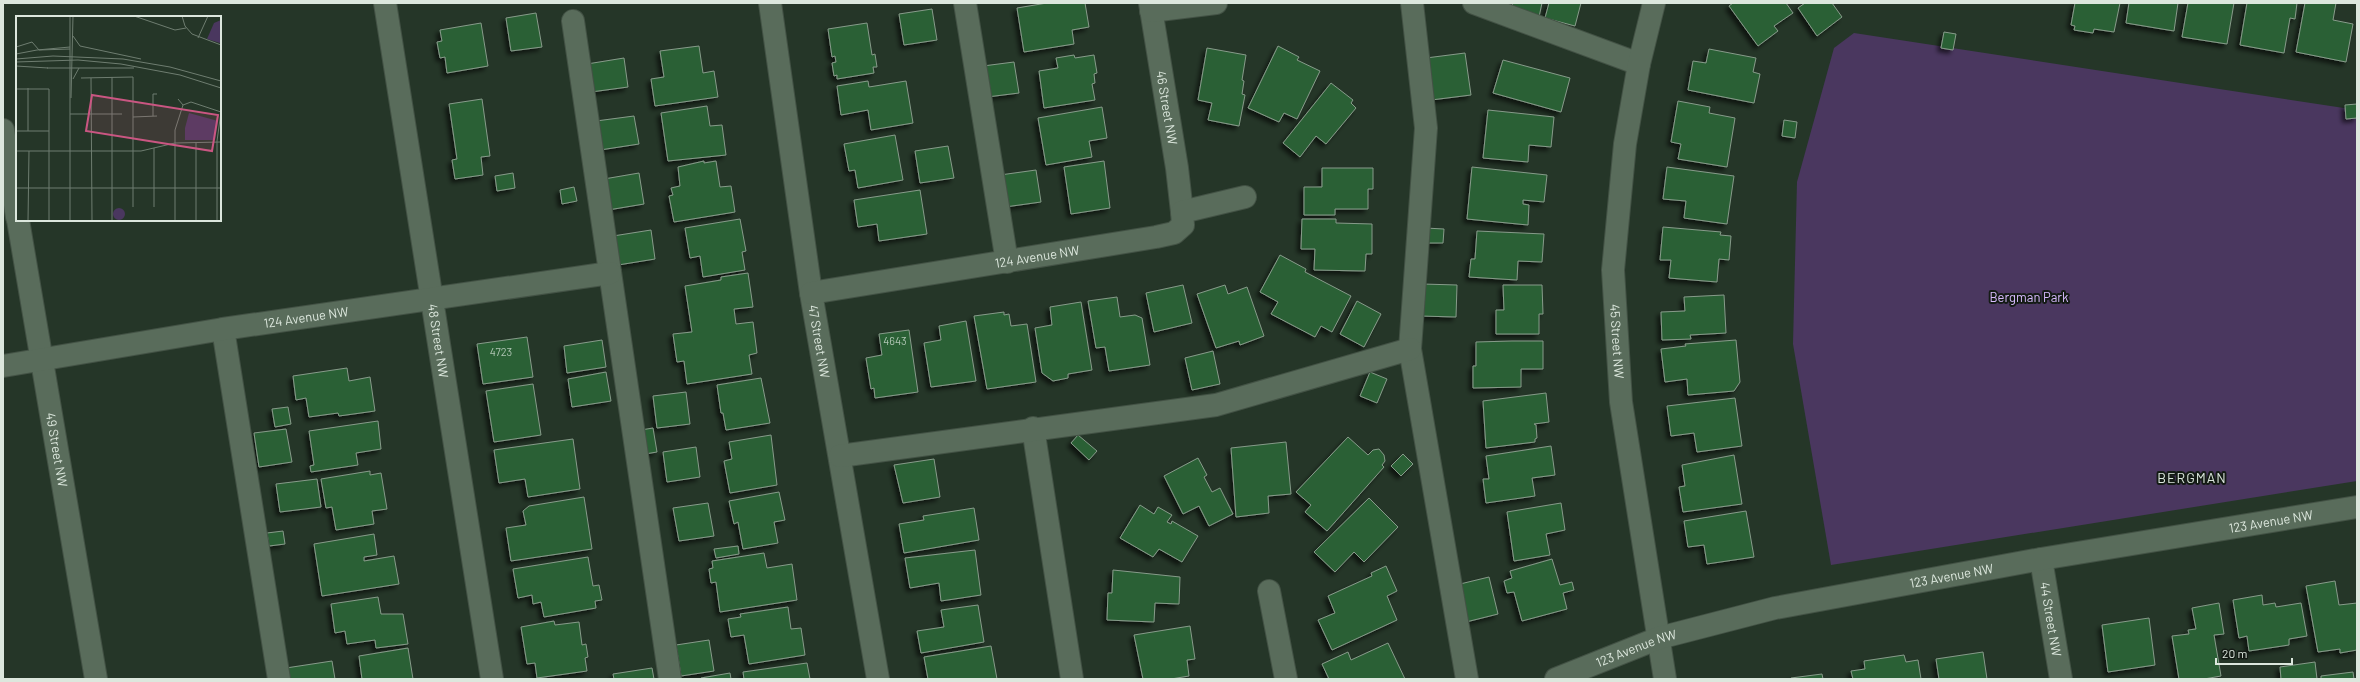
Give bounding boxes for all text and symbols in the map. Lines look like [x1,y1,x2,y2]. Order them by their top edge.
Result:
inset map [16,16,221,221]
street label: 46 Street NW [1153,69,1181,146]
street label: 124 Avenue NW [994,241,1081,271]
park label: Bergman Park [1989,289,2069,305]
street label: 124 Avenue NW [263,303,350,331]
street label: 48 Street NW [425,303,452,380]
street label: 45 Street NW [1607,303,1628,380]
street label: 47 Street NW [805,304,834,380]
house number: 4643 [883,334,907,347]
house number: 4723 [490,345,512,358]
street label: 49 Street NW [43,411,71,489]
district label: BERGMAN [2157,469,2227,486]
street label: 123 Avenue NW [2228,506,2315,536]
street label: 123 Avenue NW [1908,560,1995,591]
street label: 44 Street NW [2037,581,2065,658]
street label: 123 Avenue NW [1593,626,1679,670]
scale bar [2216,640,2292,666]
text: 20 m [2222,646,2248,660]

